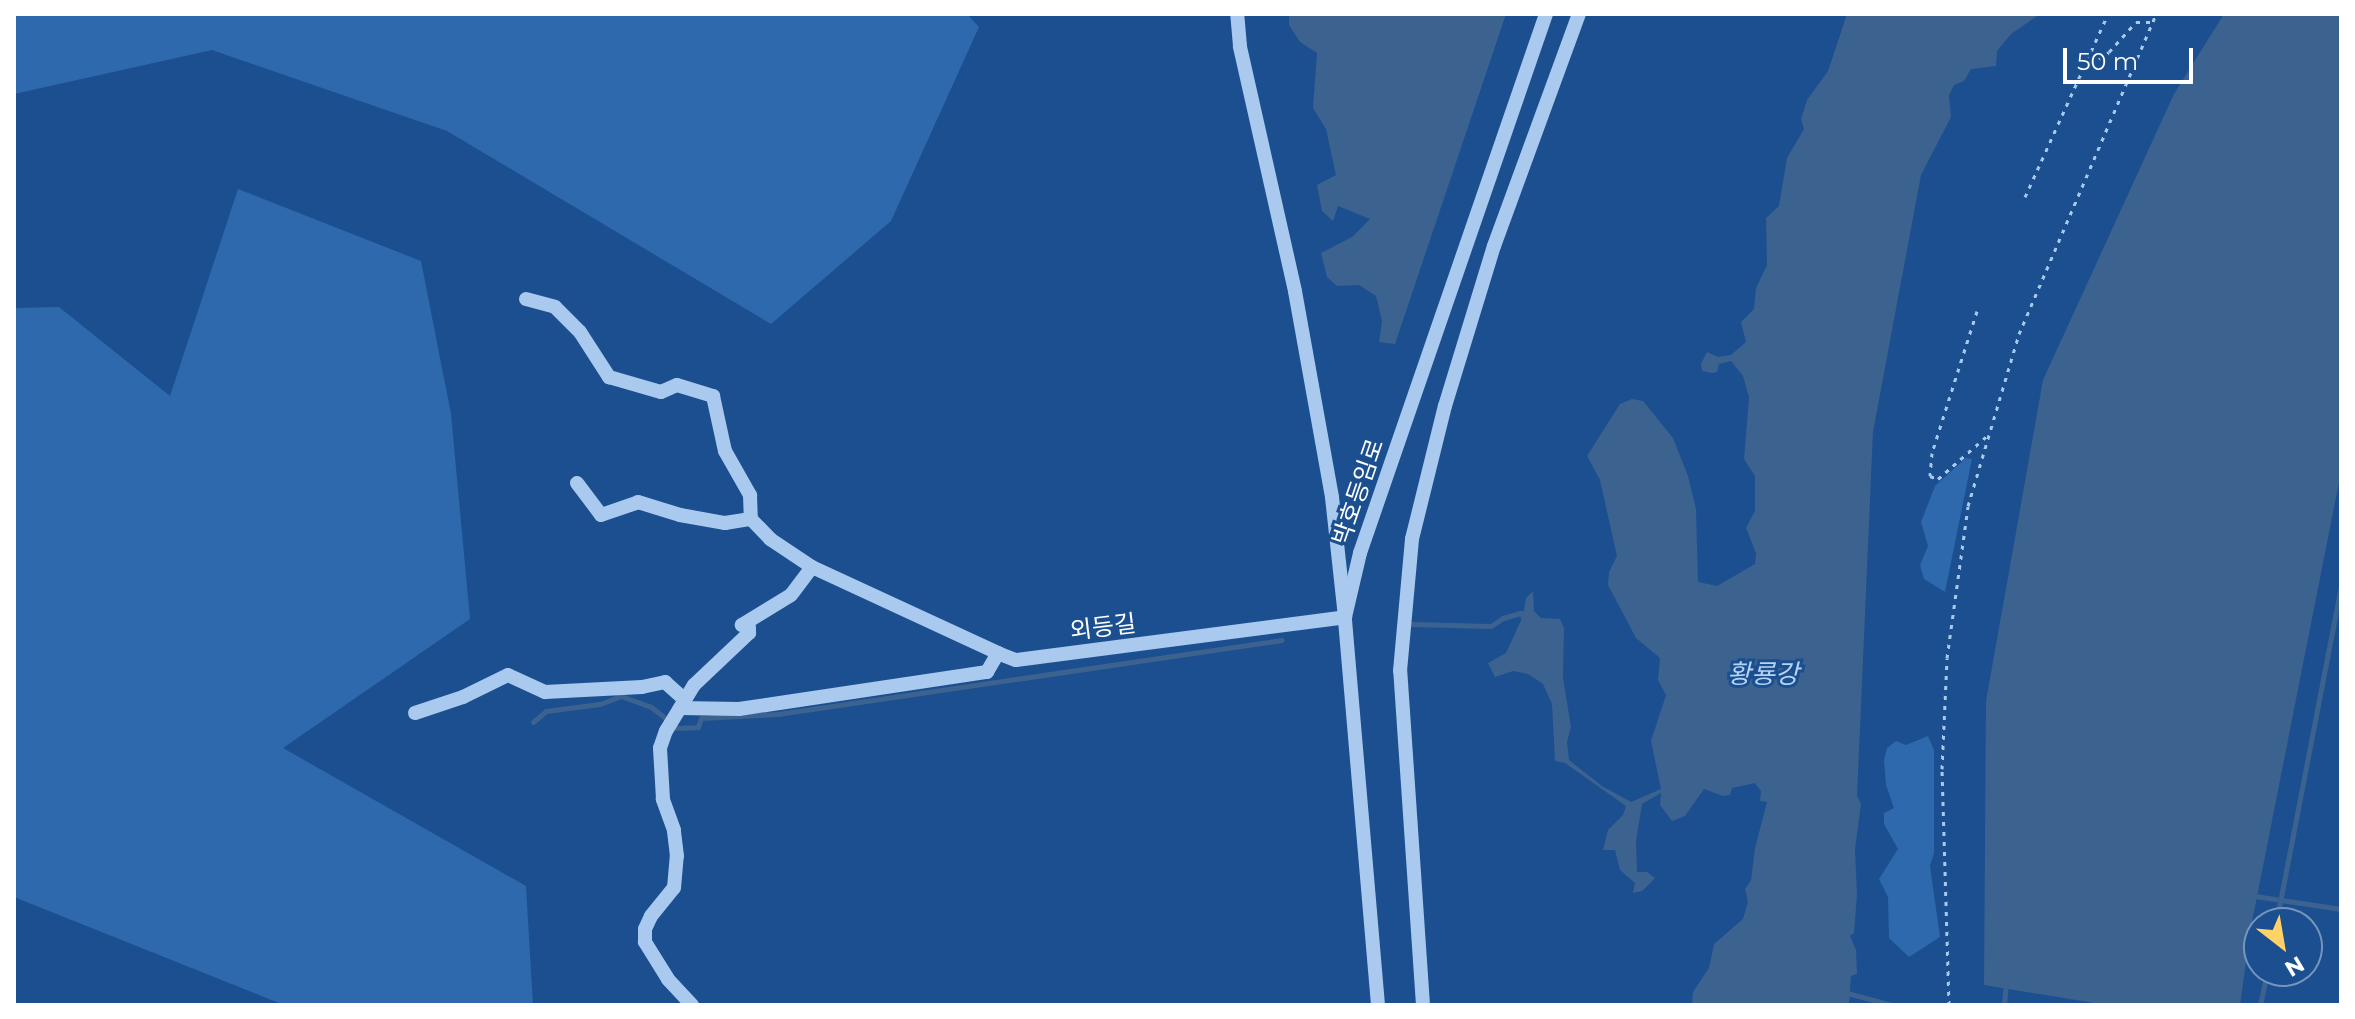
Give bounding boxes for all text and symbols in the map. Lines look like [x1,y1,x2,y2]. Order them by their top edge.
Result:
scale bar [2067,32,2197,82]
text: 50 m [2077,47,2138,76]
street label: 박호등임로 [1326,435,1390,549]
street label: 외등길 [1068,609,1138,645]
water label: 황룡강 [1727,659,1799,691]
north arrow [2243,907,2323,987]
text: N [2280,950,2309,982]

